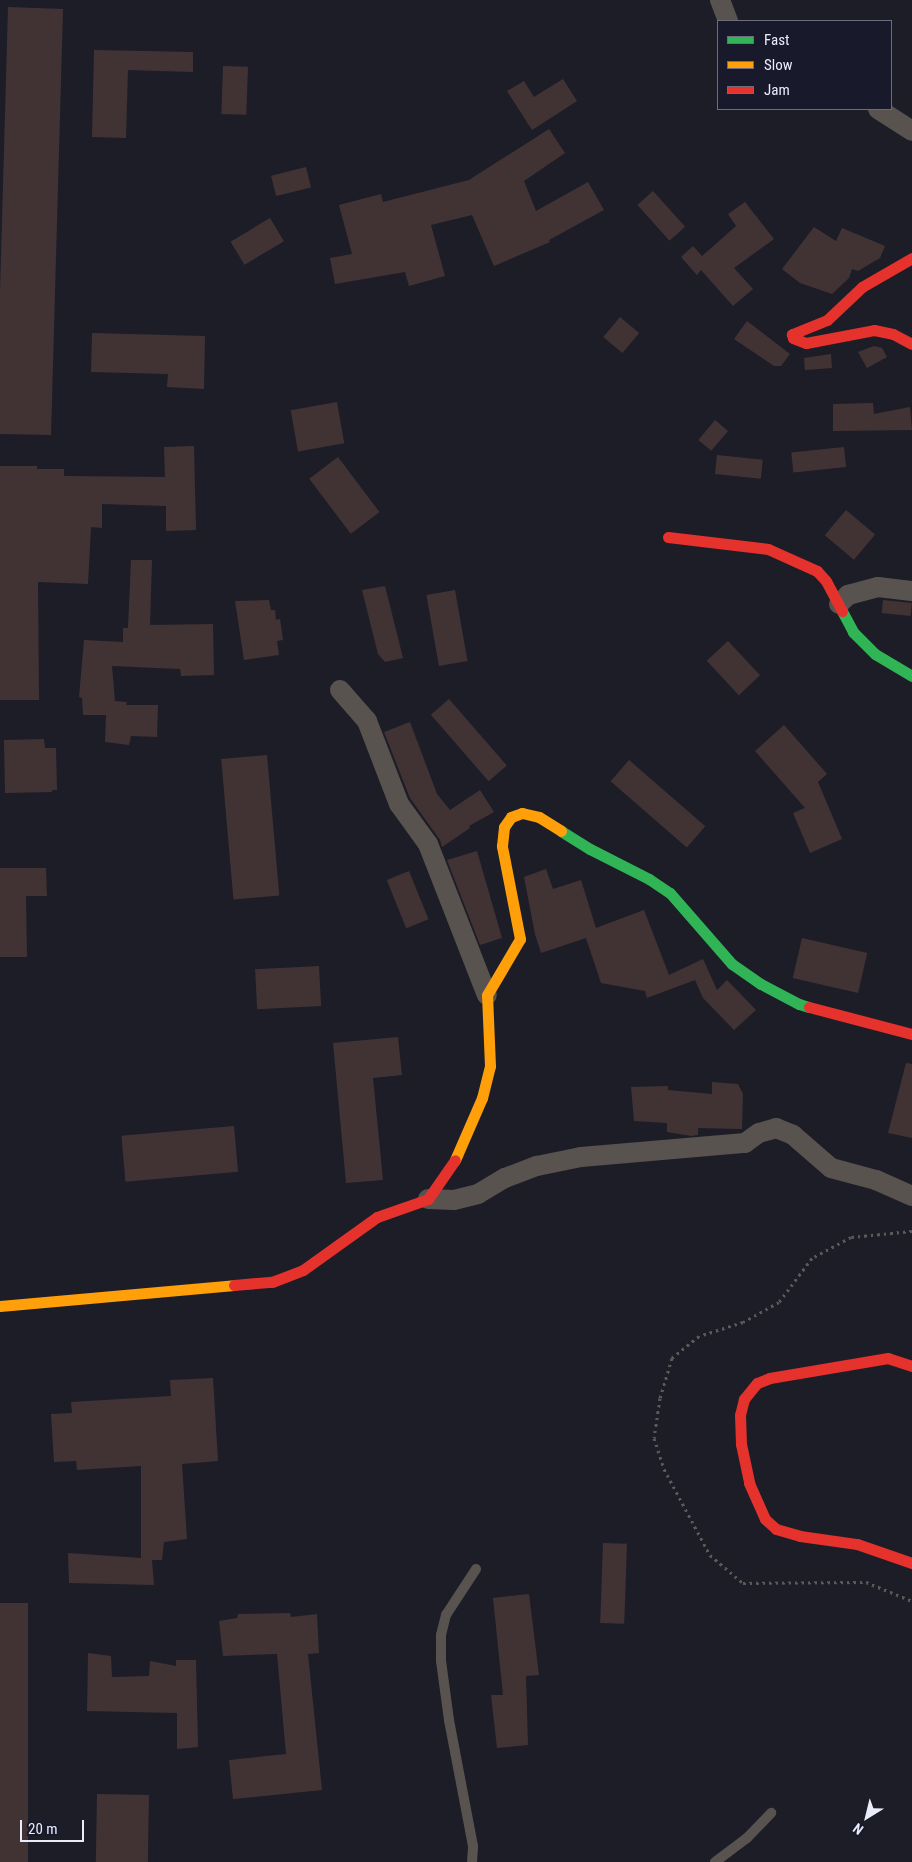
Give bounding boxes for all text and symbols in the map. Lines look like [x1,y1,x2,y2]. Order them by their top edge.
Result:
legend [717,20,892,110]
text: Fast [764,31,789,49]
text: Slow [764,56,793,74]
text: Jam [764,81,790,99]
north arrow [842,1792,892,1842]
scale bar [22,1810,86,1842]
text: 20 m [28,1820,58,1838]
text: N [850,1820,866,1838]

